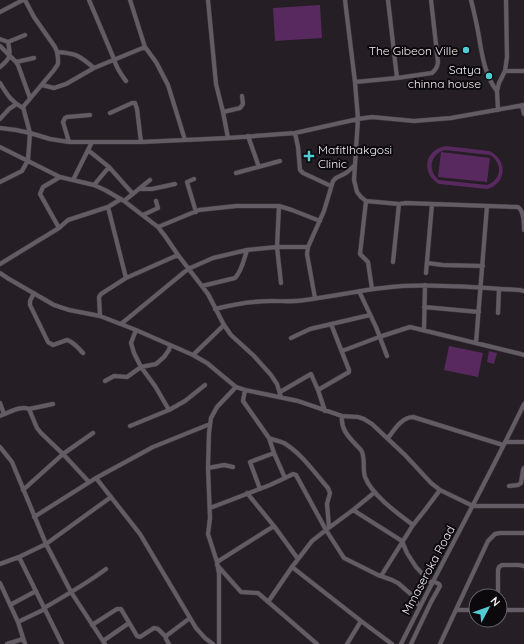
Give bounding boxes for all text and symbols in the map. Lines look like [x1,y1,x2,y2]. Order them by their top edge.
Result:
place label: The Gibeon Ville [369,43,458,58]
marker: The Gibeon Ville [461,45,471,55]
place label: Satya chinna house [408,62,481,91]
marker: Satya chinna house [484,71,494,81]
place label: Mafitlhakgosi Clinic [318,142,392,171]
marker: Mafitlhakgosi Clinic [303,150,315,162]
street label: Mmaseroka Road [398,523,458,617]
north arrow [468,588,508,628]
text: N [488,594,503,609]

